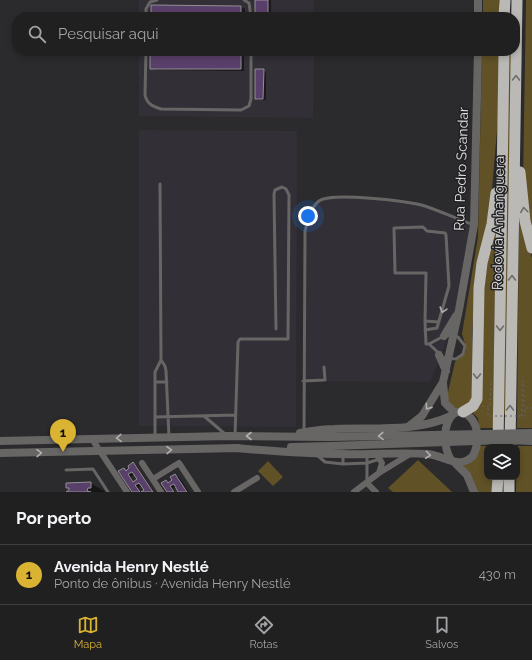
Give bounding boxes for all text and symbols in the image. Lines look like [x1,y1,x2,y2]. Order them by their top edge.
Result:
search box [12,12,520,56]
icon: search [26,23,48,45]
text: Pesquisar aqui [58,25,158,43]
one-way arrow [512,75,520,81]
street label: Rua Pedro Scandar [451,107,471,231]
street label: Rodovia Anhanguera [489,156,507,290]
your location [298,206,318,226]
one-way arrow [519,207,528,213]
one-way arrow [508,275,516,281]
one-way arrow [439,306,448,313]
one-way arrow [496,325,504,331]
one-way arrow [473,373,481,379]
one-way arrow [426,403,433,410]
one-way arrow [506,405,514,411]
pin: 1 [50,419,76,452]
one-way arrow [246,432,252,440]
one-way arrow [378,432,384,440]
one-way arrow [116,434,122,443]
map controls [484,444,520,480]
button: layers [484,444,520,480]
one-way arrow [166,446,172,454]
one-way arrow [36,448,42,457]
one-way arrow [424,450,431,459]
text: Por perto [16,508,91,528]
text: Avenida Henry Nestlé [54,558,209,576]
text: 1 [26,567,32,582]
text: 430 m [479,567,516,582]
text: Ponto de ônibus · Avenida Henry Nestlé [54,576,291,591]
tab: Mapa [74,614,102,651]
tab: Rotas [249,614,278,651]
tab: Salvos [425,614,458,651]

